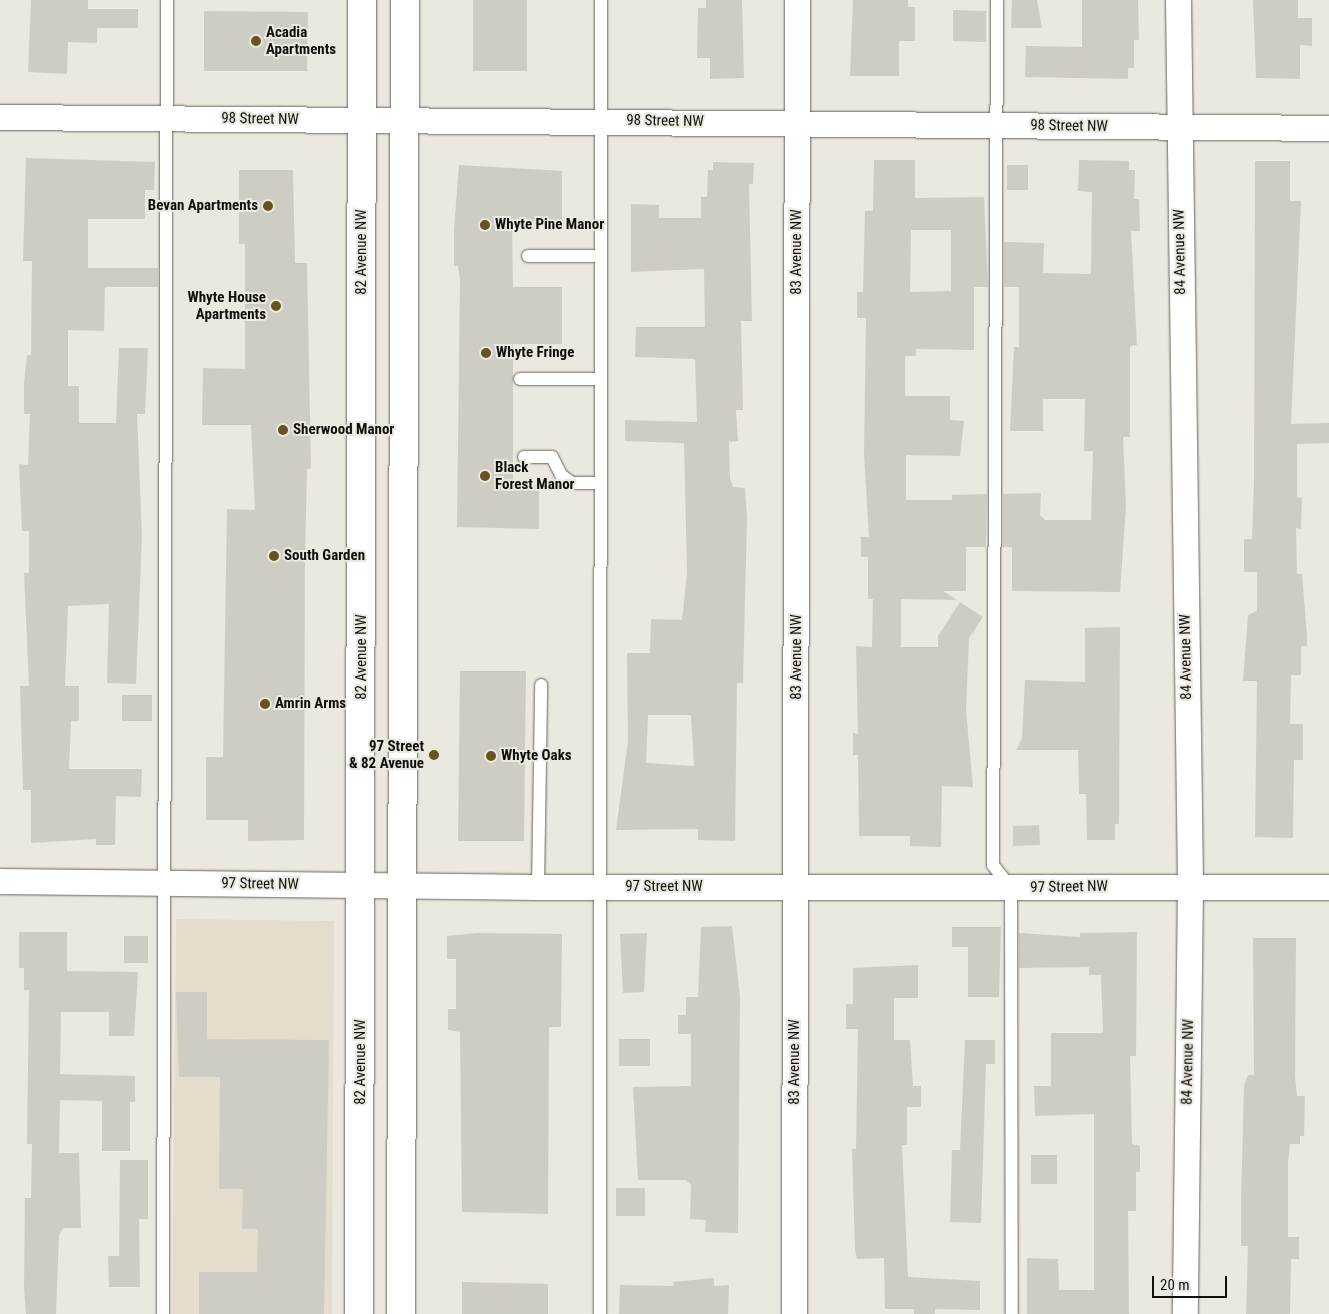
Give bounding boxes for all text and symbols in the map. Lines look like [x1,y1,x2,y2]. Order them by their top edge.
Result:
place label: Acadia Apartments [266,23,336,58]
marker: Acadia Apartments [250,35,262,47]
street label: 98 Street NW [221,109,299,129]
street label: 98 Street NW [626,111,704,131]
street label: 98 Street NW [1030,116,1108,136]
place label: Bevan Apartments [148,197,258,215]
marker: Bevan Apartments [262,200,274,212]
street label: 82 Avenue NW [353,209,371,295]
street label: 83 Avenue NW [788,209,806,295]
street label: 84 Avenue NW [1170,209,1190,295]
place label: Whyte Pine Manor [495,216,604,234]
marker: Whyte Pine Manor [479,219,491,231]
place label: Whyte House Apartments [187,288,266,323]
marker: Whyte House Apartments [270,300,282,312]
place label: Whyte Fringe [496,344,574,362]
marker: Whyte Fringe [480,347,492,359]
place label: Sherwood Manor [293,421,394,439]
marker: Sherwood Manor [277,424,289,436]
place label: Black Forest Manor [495,458,575,493]
marker: Black Forest Manor [479,470,491,482]
place label: South Garden [284,547,365,565]
marker: South Garden [268,550,280,562]
street label: 82 Avenue NW [353,614,371,700]
street label: 83 Avenue NW [788,614,806,700]
street label: 84 Avenue NW [1176,614,1196,700]
place label: Amrin Arms [275,695,346,713]
marker: Amrin Arms [259,698,271,710]
place label: 97 Street & 82 Avenue [349,737,424,772]
place label: Whyte Oaks [501,747,572,765]
marker: 97 Street & 82 Avenue [428,749,440,761]
marker: Whyte Oaks [485,750,497,762]
street label: 97 Street NW [221,874,299,894]
street label: 97 Street NW [1030,877,1108,897]
street label: 97 Street NW [625,878,703,896]
street label: 82 Avenue NW [352,1019,370,1105]
street label: 83 Avenue NW [786,1019,804,1105]
street label: 84 Avenue NW [1178,1019,1198,1105]
scale bar [1154,1266,1229,1298]
text: 20 m [1160,1276,1190,1294]

